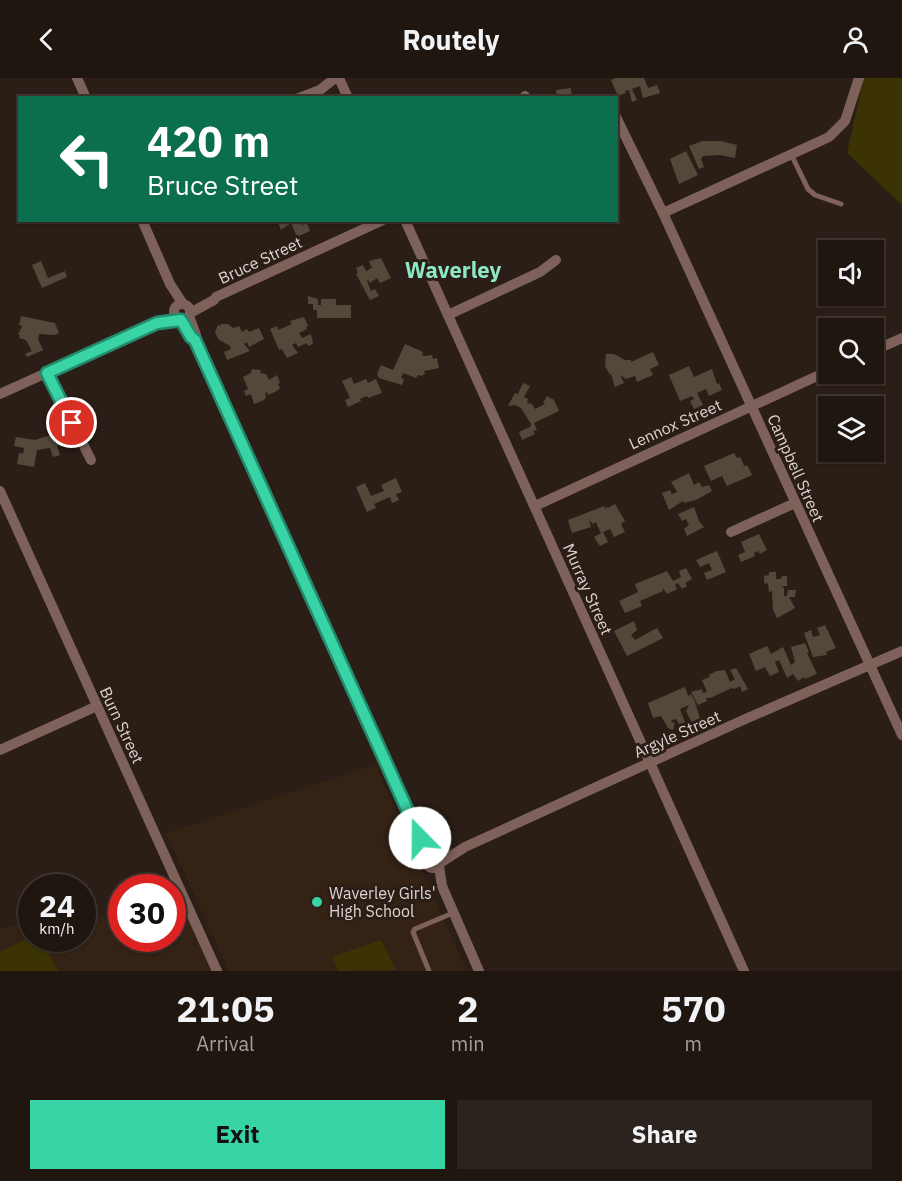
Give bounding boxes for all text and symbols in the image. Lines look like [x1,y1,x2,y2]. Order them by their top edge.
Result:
text: Routely [403,22,499,57]
icon: back [30,23,63,56]
icon: person [839,23,872,56]
text: 420 m [147,114,270,169]
icon: left [48,120,126,198]
text: Bruce Street [147,167,299,202]
street label: Bruce Street [215,232,305,288]
map controls [818,240,884,462]
button: sound [818,240,884,306]
district label: Waverley [405,255,502,284]
button: search [818,318,884,384]
street label: Lennox Street [626,395,724,453]
button: layers [818,396,884,462]
pin [46,397,97,448]
icon: arrive [55,406,88,439]
street label: Campbell Street [763,411,829,525]
street label: Murray Street [559,540,617,638]
street label: Burn Street [96,684,148,766]
street label: Argyle Street [630,706,724,762]
position arrow [388,806,452,870]
speed limit sign: 30 [108,874,186,952]
place label: Waverley Girls' High School [329,883,436,921]
text: 24 [39,886,75,925]
marker: Waverley Girls' High School [310,895,324,909]
text: km/h [39,919,75,938]
text: 21:05 [176,985,275,1032]
text: 2 [457,985,479,1032]
text: 570 [661,985,726,1032]
text: Arrival [196,1030,255,1057]
text: min [451,1030,485,1057]
text: m [685,1030,702,1057]
button: Exit [30,1100,445,1169]
button: Share [457,1100,872,1169]

